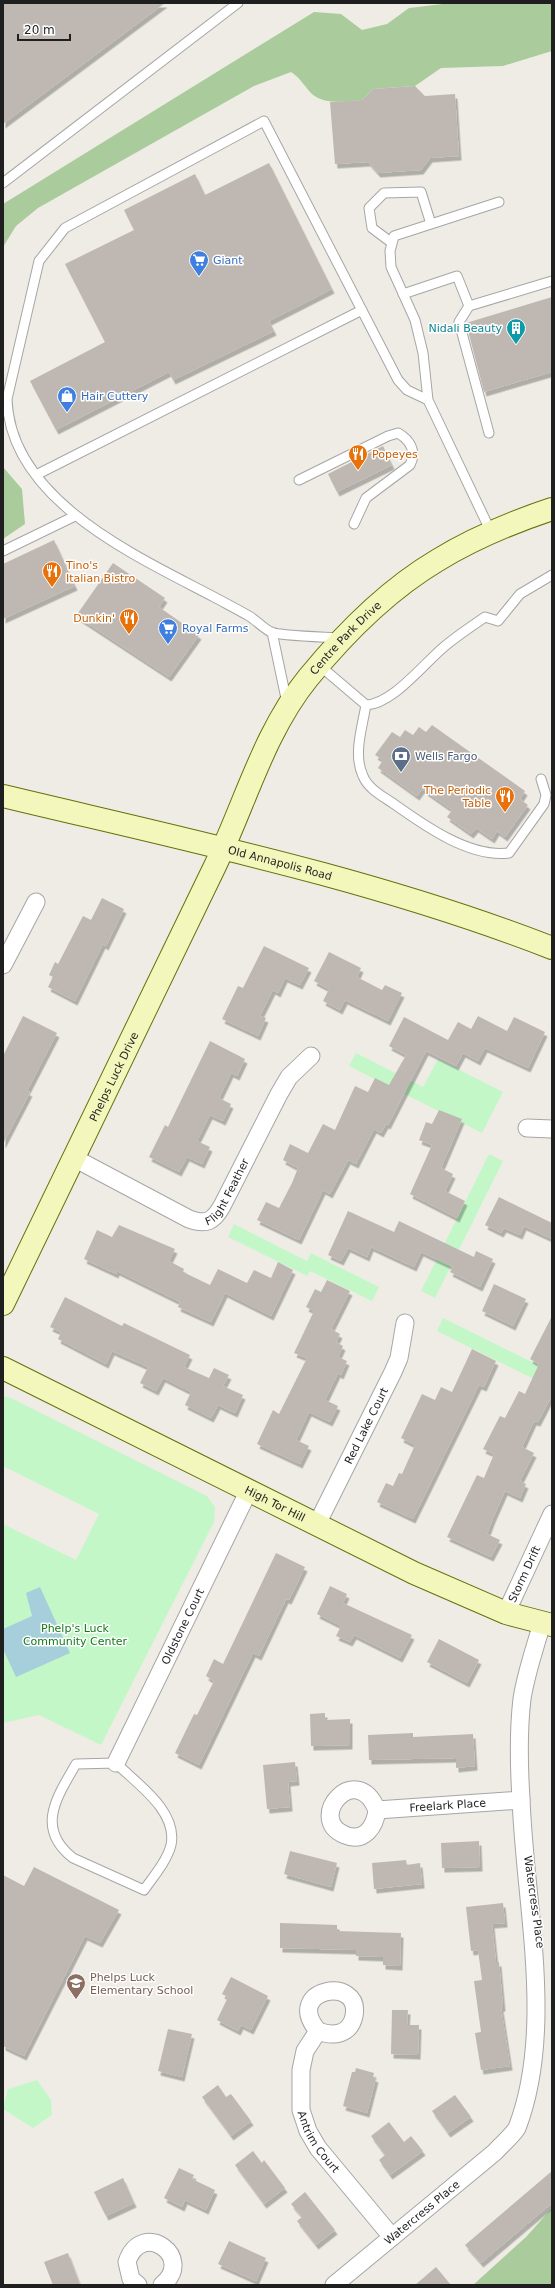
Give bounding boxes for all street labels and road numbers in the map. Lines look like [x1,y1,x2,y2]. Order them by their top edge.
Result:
street label: Centre Park Drive [307,598,384,677]
street label: Old Annapolis Road [227,843,334,883]
street label: Phelps Luck Drive [87,1030,141,1124]
street label: Flight Feather [203,1156,252,1228]
street label: Red Lake Court [342,1385,391,1466]
street label: High Tor Hill [243,1483,307,1524]
street label: Storm Drift [505,1543,543,1604]
street label: Oldstone Court [159,1586,207,1667]
street label: Freelark Place [409,1796,487,1814]
street label: Watercress Place [521,1855,547,1949]
street label: Antrim Court [295,2109,343,2176]
street label: Watercress Place [382,2177,462,2247]

